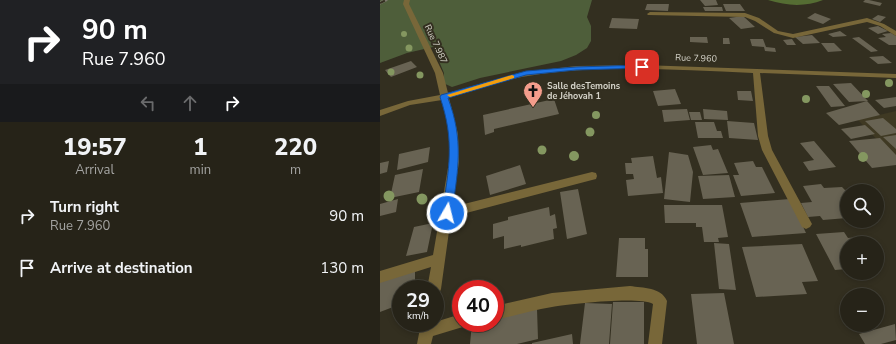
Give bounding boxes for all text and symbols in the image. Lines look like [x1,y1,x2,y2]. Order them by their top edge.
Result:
text: 90 m [82,11,148,49]
icon: right [16,16,68,68]
street label: Rue 7.987 [422,23,450,65]
text: Rue 7.960 [82,47,166,71]
pin [625,50,659,84]
street label: Rue 7.960 [675,51,717,65]
icon: arrive [631,56,653,78]
church icon: Salle desTemoins de Jéhovah 1 [522,80,544,108]
place label: Salle desTemoins de Jéhovah 1 [547,80,621,102]
icon: left [137,92,159,114]
icon: ahead [179,92,201,114]
icon: right [221,92,243,114]
text: 19:57 [63,131,127,163]
text: 1 [193,131,208,163]
text: 220 [274,131,317,163]
text: Arrival [75,161,114,179]
text: min [190,161,211,179]
text: m [290,161,301,179]
map controls [840,184,884,332]
button: search [840,184,884,228]
position arrow [426,192,468,234]
text: Turn right [50,197,119,217]
icon: right [16,205,38,227]
text: 90 m [329,206,364,226]
text: Rue 7.960 [50,217,110,235]
button: + [840,236,884,280]
icon: arrive [16,257,38,279]
text: Arrive at destination [50,258,193,278]
text: 130 m [320,258,364,278]
speed limit sign: 40 [452,280,504,332]
text: 29 [406,287,430,314]
button: − [840,288,884,332]
text: km/h [407,309,429,323]

